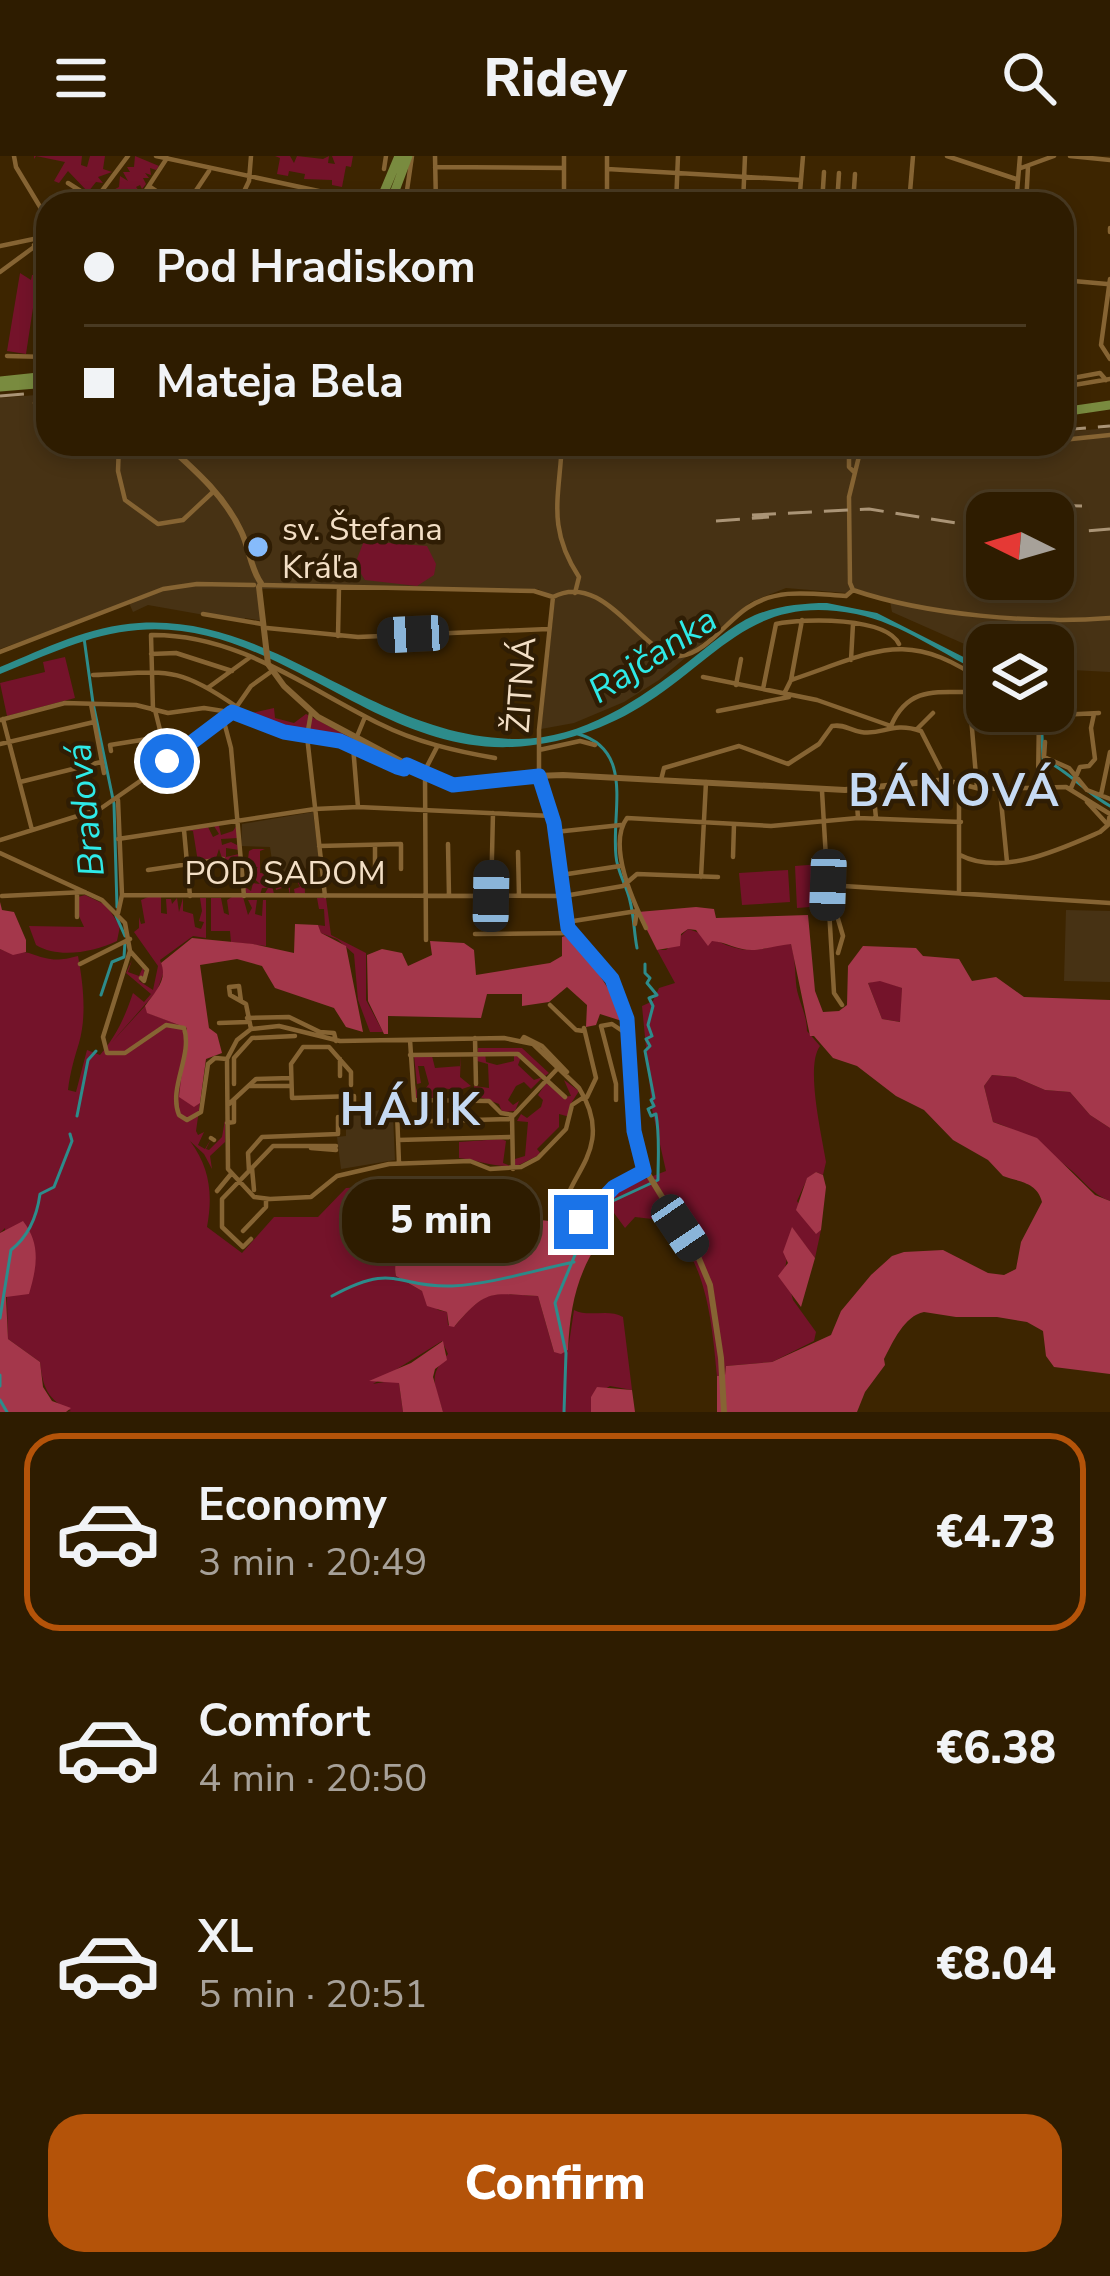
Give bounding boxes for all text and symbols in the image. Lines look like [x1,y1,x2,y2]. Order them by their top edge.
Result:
text: Ridey [484,41,626,115]
icon: menu [48,45,114,111]
icon: search [996,45,1062,111]
text: Pod Hradiskom [156,237,476,298]
text: Mateja Bela [156,352,404,413]
north arrow [966,492,1074,600]
map controls [966,492,1074,732]
place label: sv. Štefana Kráľa [282,507,443,590]
marker: sv. Štefana Kráľa [245,534,271,560]
water label: Rajčanka [579,595,727,715]
car [376,614,450,654]
button: layers [966,624,1074,732]
street label: ŽITNÁ [496,636,547,735]
route start [140,734,194,788]
water label: Bradová [54,741,117,879]
district label: BÁNOVÁ [848,761,1062,822]
car [809,848,847,922]
street label: POD SADOM [184,851,386,896]
car [472,860,510,932]
district label: HÁJIK [340,1080,482,1141]
callout: 5 min [341,1180,539,1264]
car [645,1188,715,1268]
text: 5 min [390,1194,492,1247]
route end [554,1195,608,1249]
text: Economy [198,1475,387,1536]
icon: car [54,1478,162,1586]
text: €4.73 [936,1502,1056,1563]
text: 3 min · 20:49 [198,1536,427,1589]
text: Comfort [198,1691,370,1752]
icon: car [54,1694,162,1802]
text: €6.38 [936,1718,1056,1779]
text: 4 min · 20:50 [198,1752,427,1805]
text: XL [198,1907,254,1968]
icon: car [54,1910,162,2018]
text: €8.04 [936,1934,1056,1995]
text: 5 min · 20:51 [198,1968,427,2021]
button: Confirm [48,2114,1062,2252]

